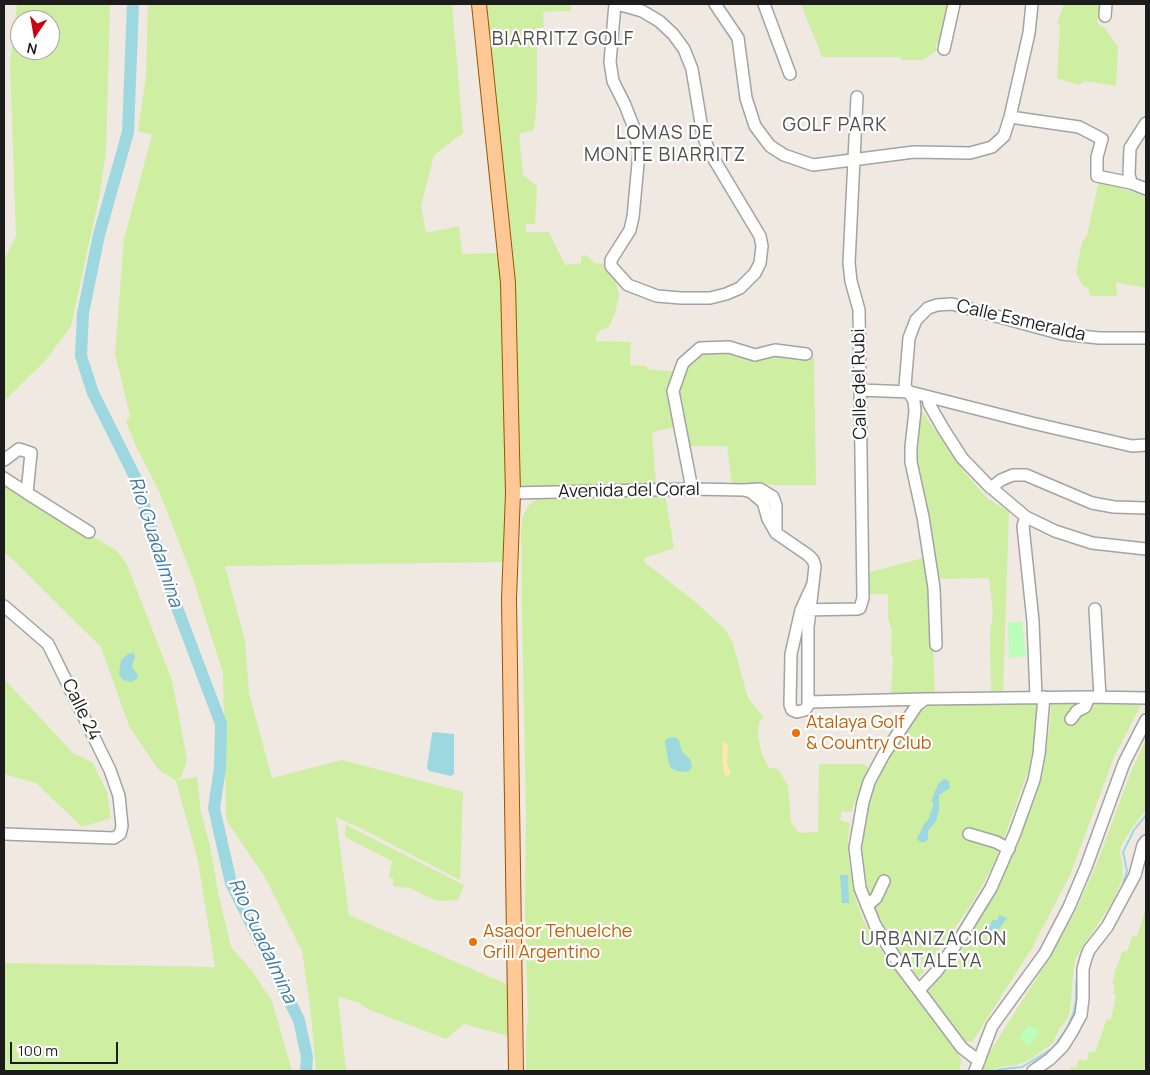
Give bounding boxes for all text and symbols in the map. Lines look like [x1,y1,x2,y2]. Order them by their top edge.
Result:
north arrow [10,10,60,60]
district label: BIARRITZ GOLF [490,29,636,51]
text: N [25,39,39,60]
district label: GOLF PARK [781,115,889,137]
district label: LOMAS DE MONTE BIARRITZ [582,123,748,167]
street label: Calle Esmeralda [954,296,1088,346]
street label: Calle del Rubi [848,328,872,440]
water label: Rio Guadalmina [123,474,187,610]
street label: Avenida del Coral [558,479,700,503]
street label: Calle 24 [57,676,105,744]
place label: Atalaya Golf & Country Club [806,712,931,754]
marker: Atalaya Golf & Country Club [790,727,802,739]
water label: Rio Guadalmina [223,875,301,1007]
place label: Asador Tehuelche Grill Argentino [483,921,632,964]
district label: URBANIZACIÓN CATALEYA [859,929,1009,973]
marker: Asador Tehuelche Grill Argentino [467,936,479,948]
scale bar [12,1032,120,1064]
text: 100 m [18,1040,58,1061]

